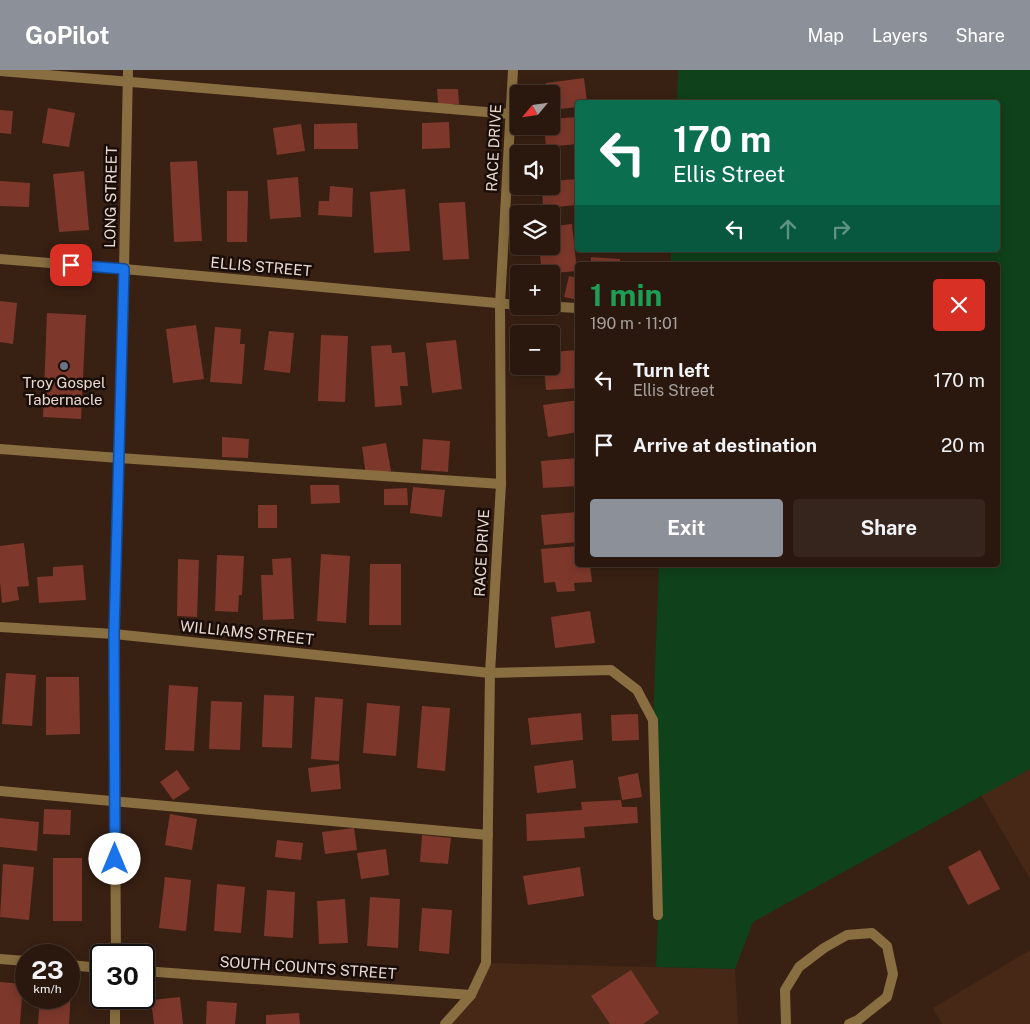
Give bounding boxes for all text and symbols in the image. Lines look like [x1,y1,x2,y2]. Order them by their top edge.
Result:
text: GoPilot [25,21,109,49]
text: Map [808,25,844,46]
text: Layers [872,25,928,46]
text: Share [956,25,1005,46]
north arrow [510,85,560,135]
map controls [510,85,560,375]
street label: RACE DRIVE [483,104,504,192]
text: 170 m [673,119,771,160]
icon: left [590,120,655,185]
button: sound [510,145,560,195]
street label: LONG STREET [101,146,120,248]
text: Ellis Street [673,161,785,187]
button: layers [510,205,560,255]
icon: left [721,215,749,243]
icon: ahead [774,215,802,243]
icon: right [827,215,855,243]
pin [50,244,92,286]
icon: arrive [57,251,85,279]
street label: ELLIS STREET [210,254,312,279]
button: + [510,265,560,315]
text: 1 min [590,277,662,313]
button: close [933,279,985,331]
text: 190 m · 11:01 [590,314,678,333]
button: − [510,325,560,375]
text: Turn left [633,359,710,381]
marker: Troy Gospel Tabernacle [58,360,70,372]
icon: left [590,366,618,394]
text: 170 m [934,369,985,391]
place label: Troy Gospel Tabernacle [22,374,106,408]
text: Ellis Street [633,381,715,400]
icon: arrive [590,431,618,459]
text: Arrive at destination [633,434,817,456]
text: 20 m [941,434,985,456]
button: Exit [590,499,783,557]
button: Share [793,499,985,557]
street label: RACE DRIVE [471,509,492,597]
street label: WILLIAMS STREET [179,617,315,648]
position arrow [88,832,140,884]
speed limit sign: 30 [90,944,155,1009]
street label: SOUTH COUNTS STREET [219,953,397,982]
text: 23 [31,955,64,985]
text: km/h [33,982,62,996]

